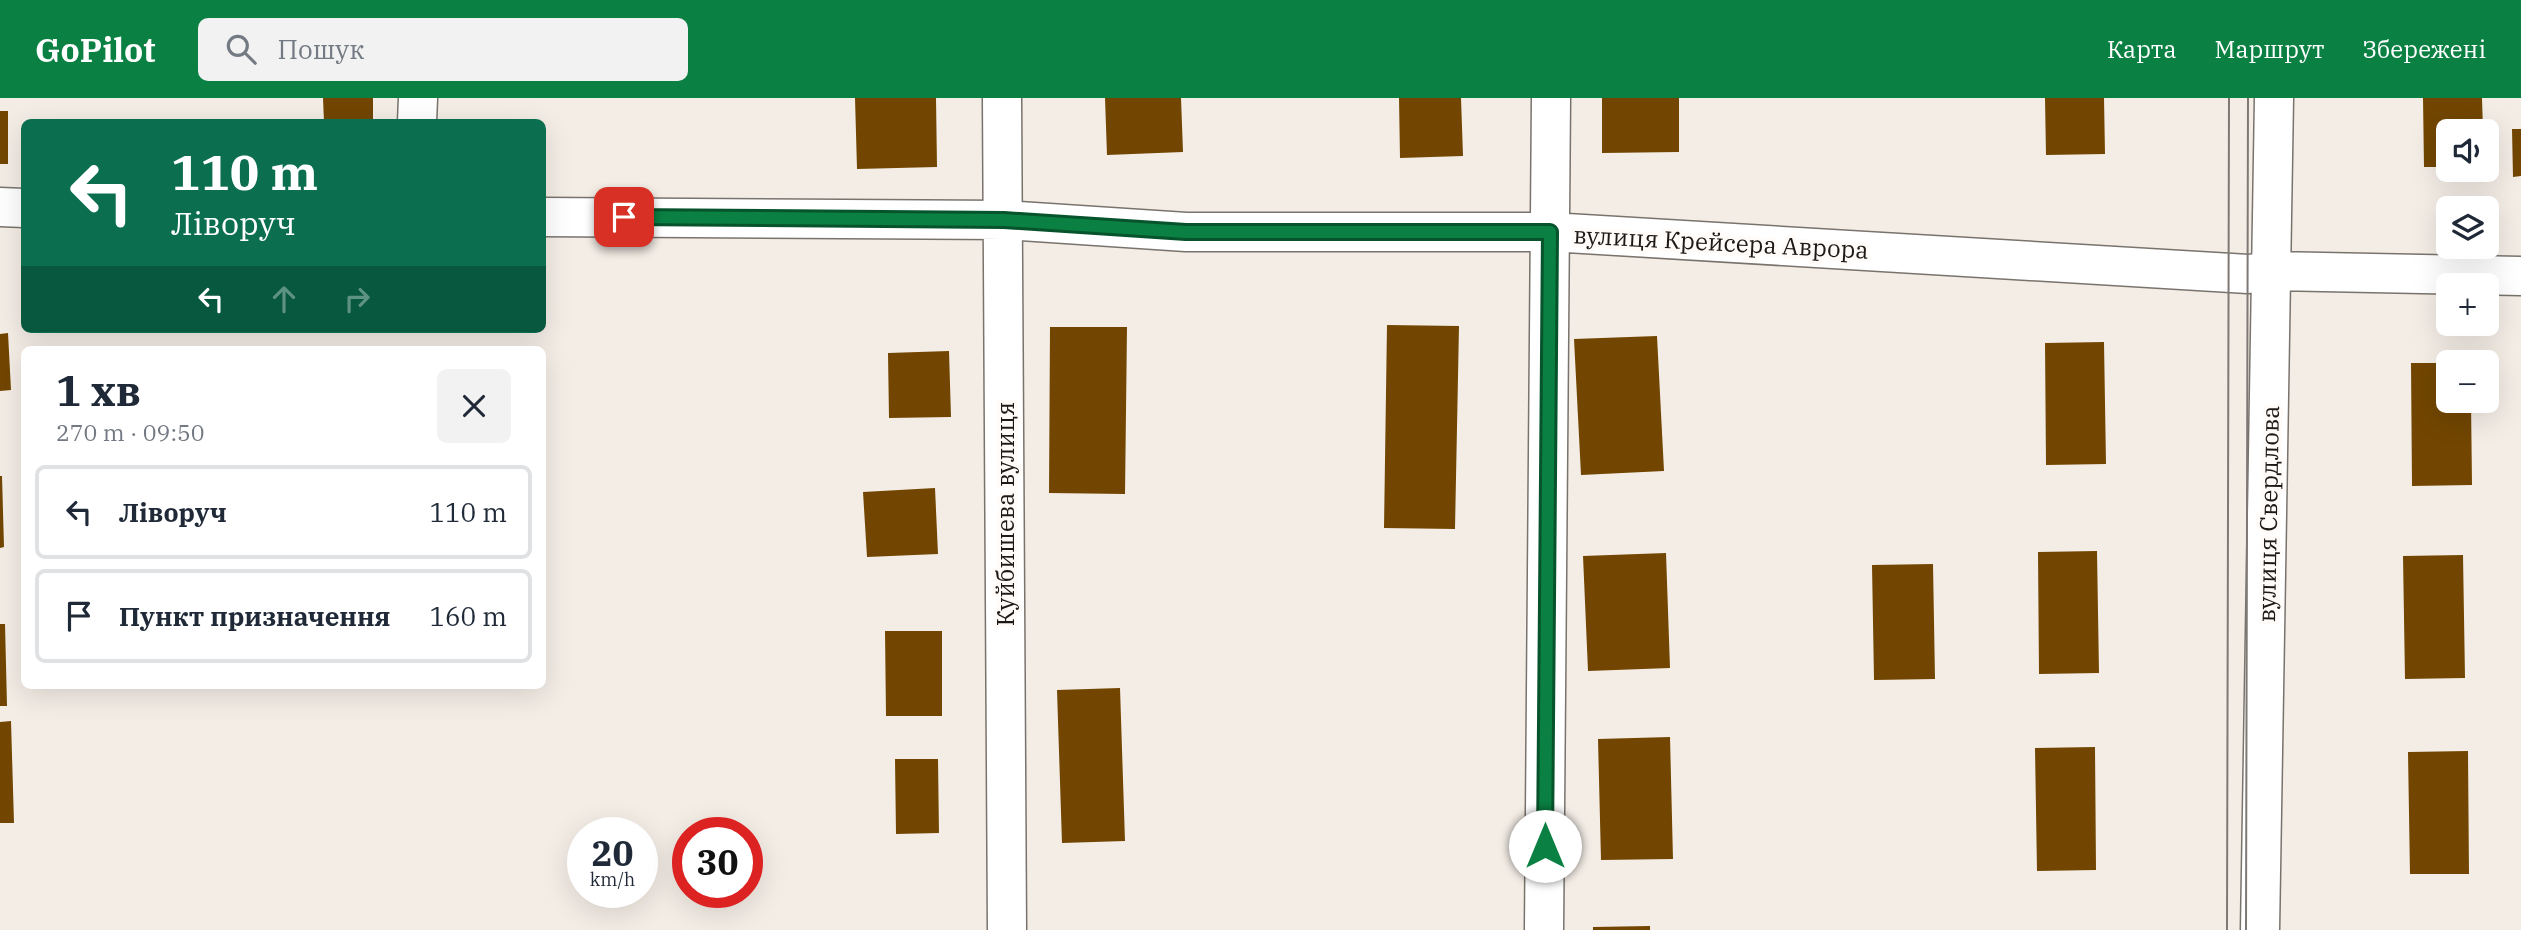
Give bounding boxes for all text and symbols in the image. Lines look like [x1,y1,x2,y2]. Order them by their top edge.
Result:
search box [198,18,688,81]
text: GoPilot [35,28,156,71]
icon: search [222,30,260,68]
text: Пошук [278,32,364,66]
text: Карта [2107,33,2177,65]
text: Маршрут [2215,33,2324,65]
text: Збережені [2362,33,2486,65]
map controls [2436,119,2499,413]
button: sound [2436,119,2499,182]
text: 110 m [171,140,318,203]
icon: left [56,147,147,238]
pin [594,187,654,247]
button: layers [2436,196,2499,259]
icon: arrive [605,198,643,236]
text: Ліворуч [171,202,296,244]
street label: вулиця Крейсера Аврора [1573,218,1869,266]
button: + [2436,273,2499,336]
icon: left [192,280,230,318]
icon: ahead [265,280,303,318]
icon: right [338,280,376,318]
button: − [2436,350,2499,413]
text: 1 хв [56,363,141,418]
button: close [437,369,511,443]
street label: Куйбишева вулиця [989,402,1021,626]
street label: вулиця Свердлова [2250,405,2286,623]
text: 270 m · 09:50 [56,417,205,447]
icon: left [60,493,98,531]
text: Ліворуч [119,495,227,529]
text: 110 m [429,495,507,529]
icon: arrive [60,597,98,635]
text: Пункт призначення [119,599,391,633]
text: 160 m [429,599,507,633]
position arrow [1508,809,1582,883]
speed limit sign: 30 [672,817,763,908]
text: 20 [591,830,634,876]
text: km/h [590,868,635,891]

